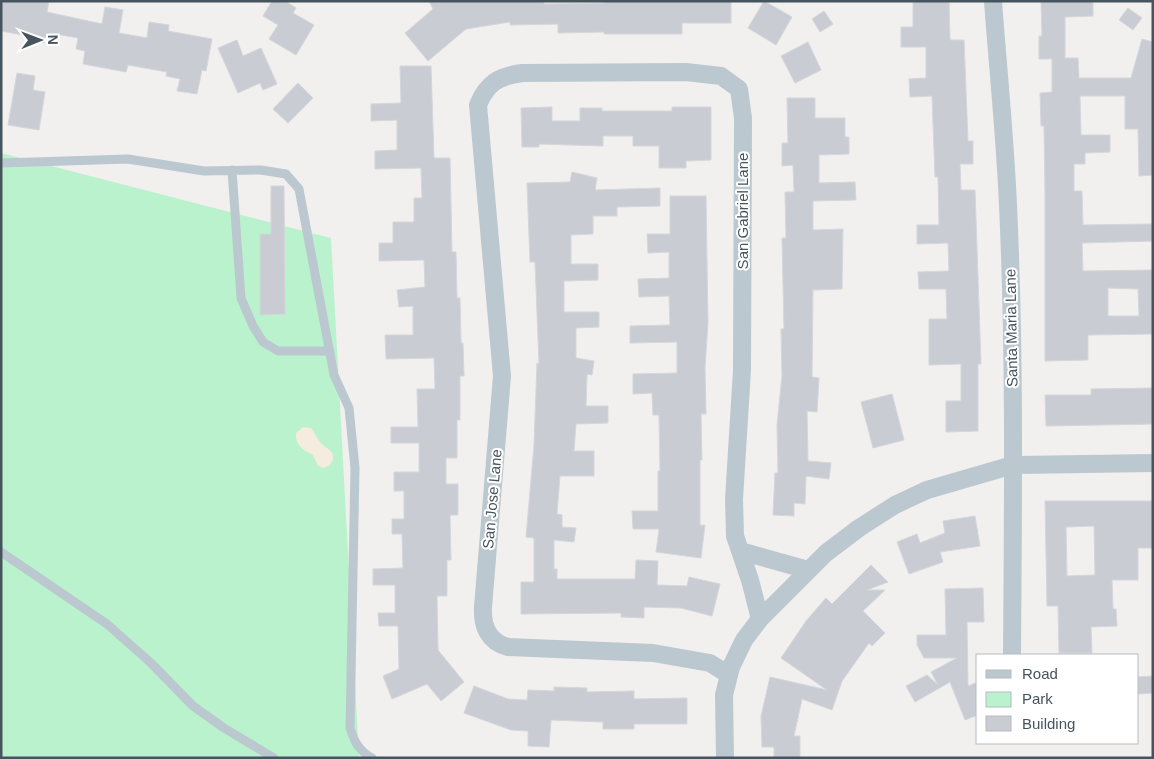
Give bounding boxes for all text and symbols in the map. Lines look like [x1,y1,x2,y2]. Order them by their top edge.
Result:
north arrow [15,15,65,65]
text: N [45,35,61,45]
street label: San Gabriel Lane [734,153,751,269]
street label: Santa Maria Lane [1001,269,1021,387]
street label: San Jose Lane [479,448,505,550]
legend [976,654,1139,744]
text: Road [1022,665,1058,682]
text: Park [1022,690,1053,707]
text: Building [1022,715,1075,732]

